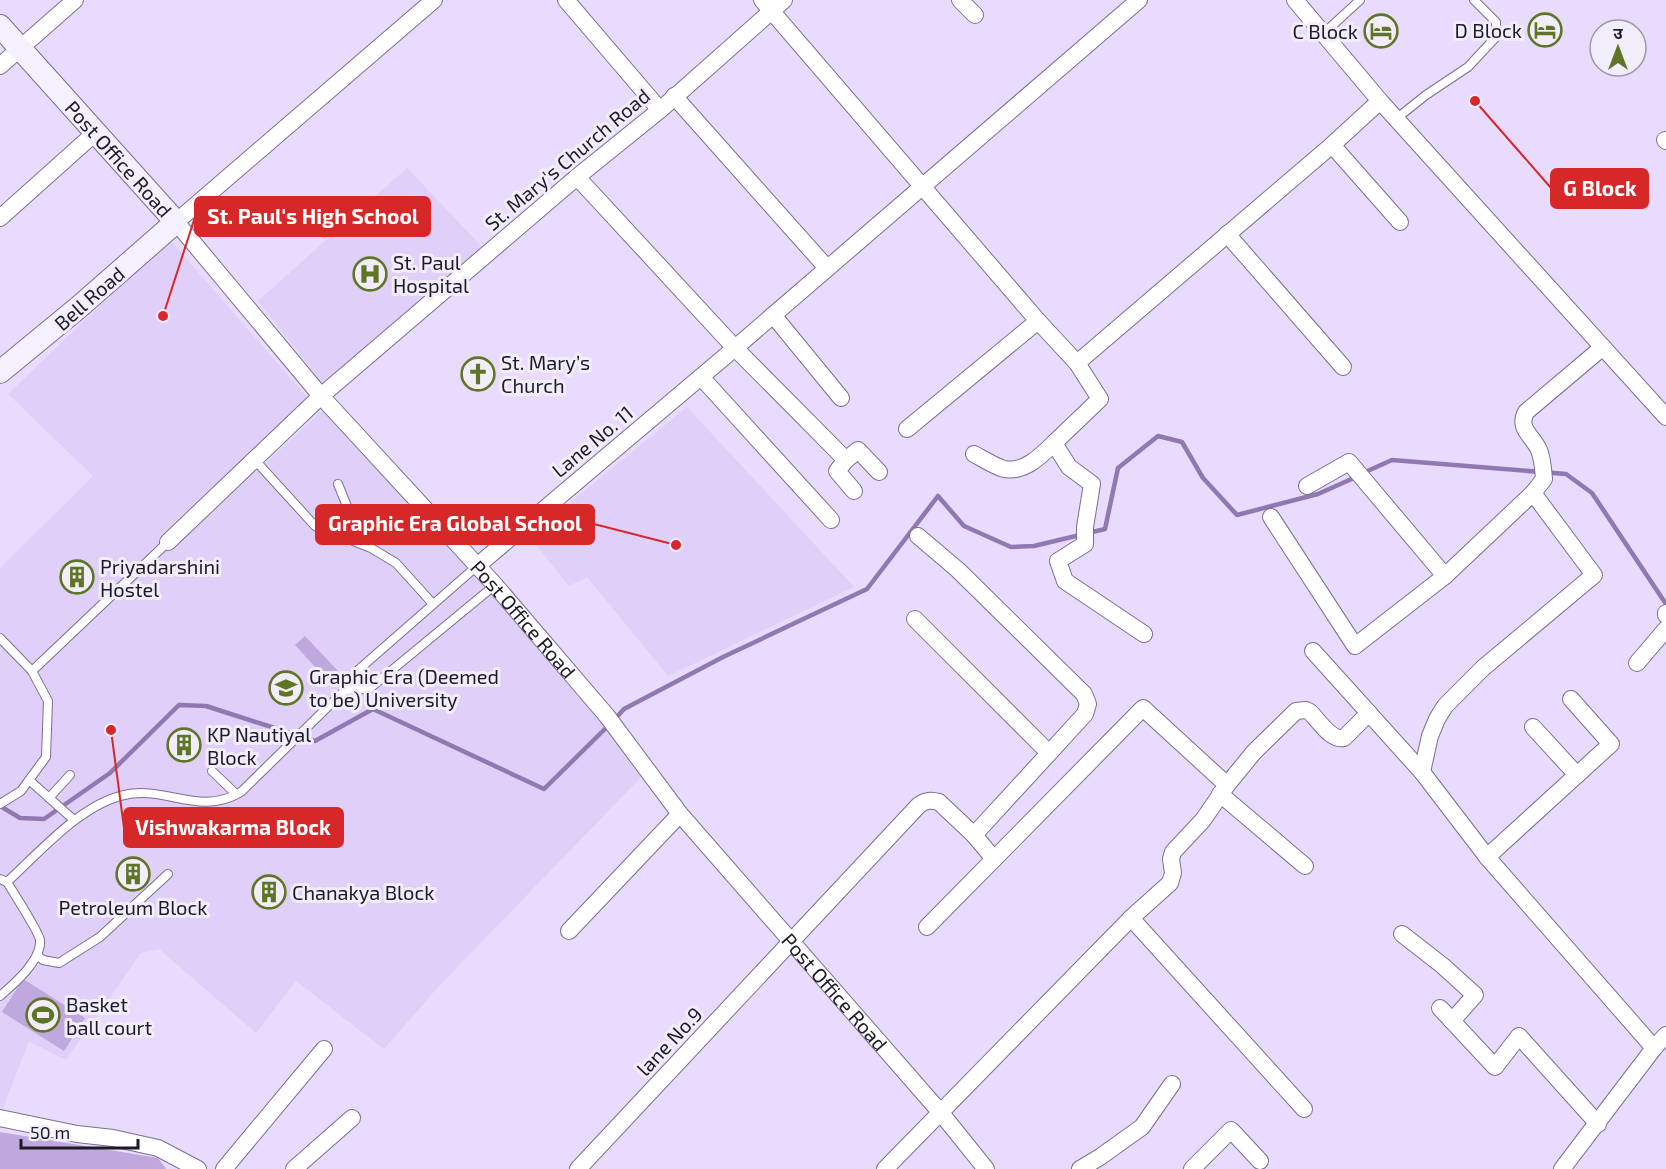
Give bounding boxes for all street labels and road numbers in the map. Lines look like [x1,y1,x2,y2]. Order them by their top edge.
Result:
street label: St. Mary's Church Road [480,83,654,235]
street label: Post Office Road [60,95,177,222]
street label: Bell Road [49,261,129,335]
street label: Lane No. 11 [547,400,637,482]
street label: Post Office Road [466,555,581,683]
street label: Post Office Road [777,928,893,1055]
street label: lane No.9 [631,1002,707,1080]

